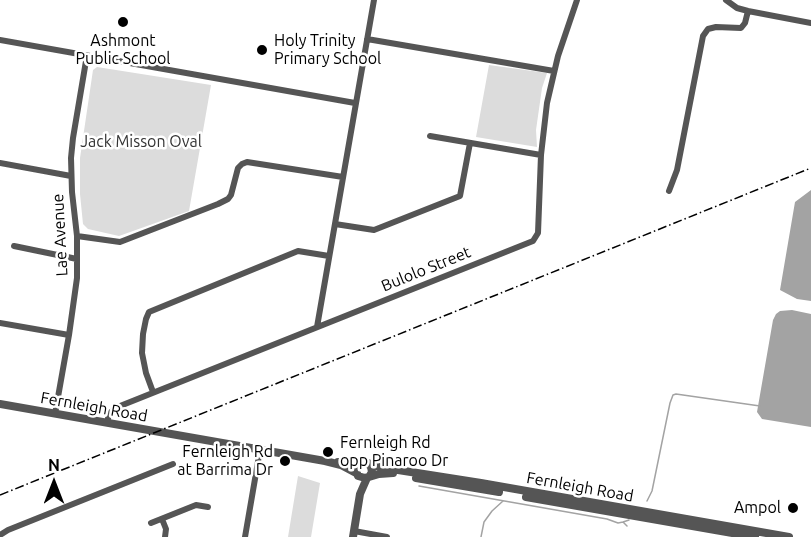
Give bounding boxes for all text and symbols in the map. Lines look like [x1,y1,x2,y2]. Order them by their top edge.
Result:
marker: Ashmont Public School [116,15,130,29]
place label: Ashmont Public School [75,31,171,69]
place label: Holy Trinity Primary School [274,31,381,69]
marker: Holy Trinity Primary School [255,43,269,57]
park label: Jack Misson Oval [80,132,202,152]
street label: Lae Avenue [48,193,72,277]
street label: Bulolo Street [378,242,474,296]
street label: Fernleigh Road [39,388,149,426]
place label: Fernleigh Rd opp Pinaroo Dr [340,433,448,471]
place label: Fernleigh Rd at Barrima Dr [177,442,273,480]
marker: Fernleigh Rd opp Pinaroo Dr [321,445,335,459]
north arrow [24,453,84,513]
marker: Fernleigh Rd at Barrima Dr [278,454,292,468]
text: N [48,456,60,474]
street label: Fernleigh Road [525,468,635,506]
place label: Ampol [734,498,781,518]
marker: Ampol [786,501,800,515]

